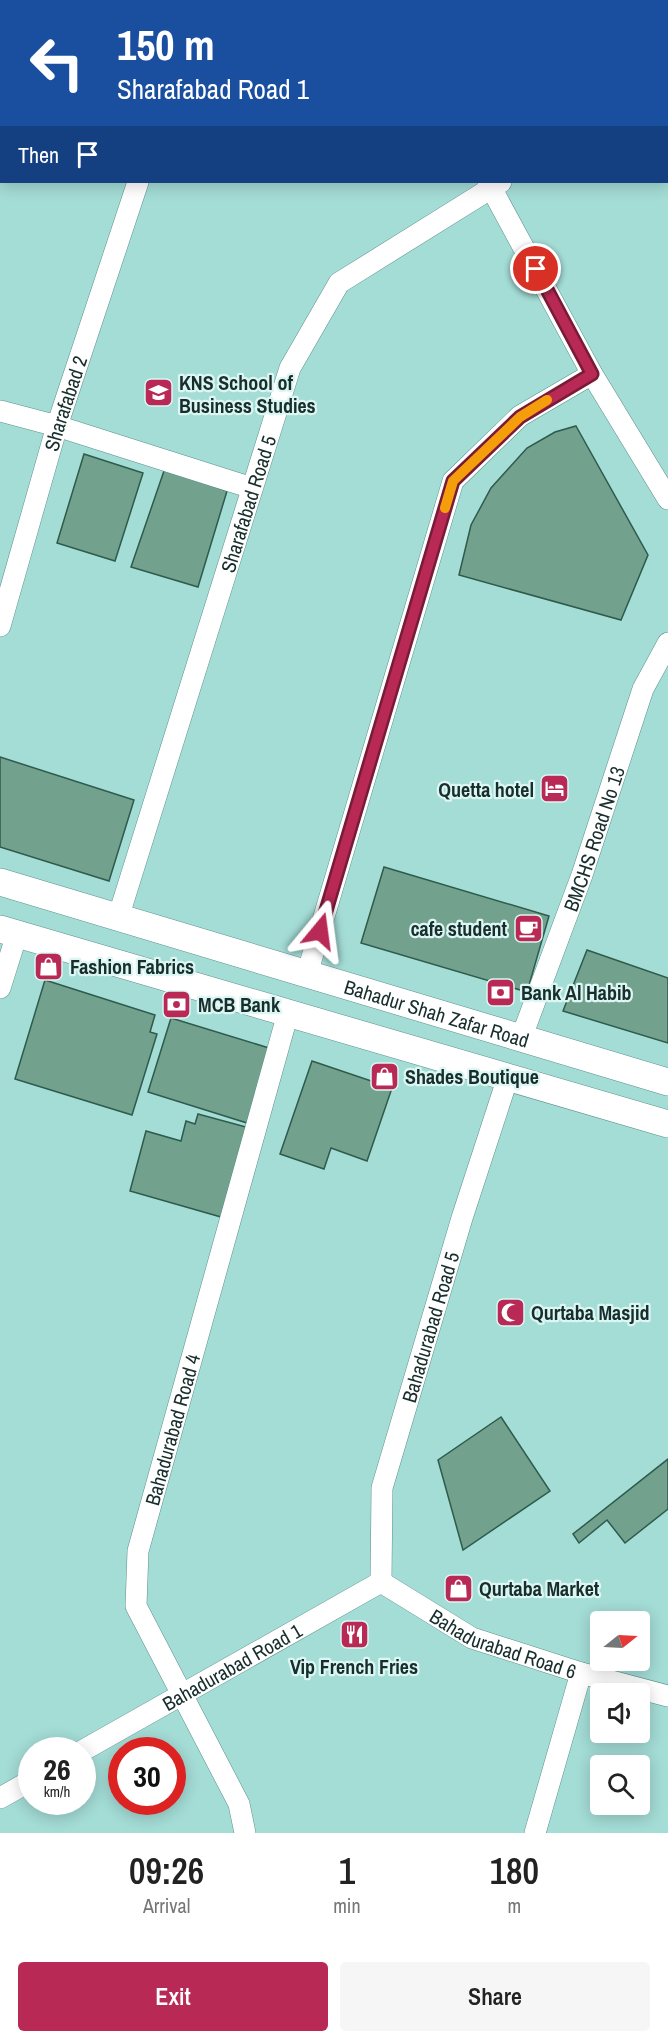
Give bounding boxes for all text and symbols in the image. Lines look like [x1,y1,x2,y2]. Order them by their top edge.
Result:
text: 150 m [117,17,215,73]
icon: left [18,24,96,102]
text: Sharafabad Road 1 [117,71,309,107]
icon: arrive [71,138,104,171]
text: Then [18,140,59,170]
pin [510,243,561,294]
icon: arrive [519,252,552,285]
street label: Sharafabad 2 [37,352,93,454]
place label: KNS School of Business Studies [179,369,316,419]
school or university icon: KNS School of Business Studies [142,377,174,409]
street label: Sharafabad Road 5 [213,432,282,576]
street label: BMCHS Road No 13 [556,763,630,915]
hotel icon: Quetta hotel [539,773,571,805]
place label: Quetta hotel [438,776,534,803]
position arrow [288,899,352,963]
cafe icon: cafe student [512,912,544,944]
place label: cafe student [410,915,508,942]
shop icon: Fashion Fabrics [33,950,65,982]
place label: Fashion Fabrics [70,953,194,980]
street label: Bahadur Shah Zafar Road [341,972,532,1053]
bank icon: Bank Al Habib [484,976,516,1008]
place label: Bank Al Habib [521,979,632,1006]
bank icon: MCB Bank [161,988,193,1020]
place label: MCB Bank [198,991,281,1018]
shop icon: Shades Boutique [368,1060,400,1092]
place label: Shades Boutique [405,1063,539,1090]
street label: Bahadurabad Road 5 [395,1248,465,1406]
mosque icon: Qurtaba Masjid [494,1296,526,1328]
place label: Qurtaba Masjid [531,1299,649,1326]
street label: Bahadurabad Road 4 [138,1351,206,1508]
shop icon: Qurtaba Market [442,1572,474,1604]
place label: Qurtaba Market [479,1575,600,1602]
street label: Bahadurabad Road 6 [425,1602,580,1684]
north arrow [590,1611,650,1671]
map controls [590,1611,650,1815]
street label: Bahadurabad Road 1 [157,1616,306,1717]
restaurant icon: Vip French Fries [338,1619,370,1651]
place label: Vip French Fries [290,1653,418,1680]
button: sound [590,1683,650,1743]
speed limit sign: 30 [108,1737,186,1815]
text: 26 [43,1749,71,1789]
button: search [590,1755,650,1815]
text: km/h [44,1781,70,1802]
text: 09:26 [129,1847,204,1895]
text: 1 [339,1847,355,1895]
text: 180 [490,1847,539,1895]
text: Arrival [143,1892,190,1919]
text: min [333,1892,361,1919]
text: m [507,1892,521,1919]
button: Exit [18,1962,328,2031]
button: Share [340,1962,650,2031]

